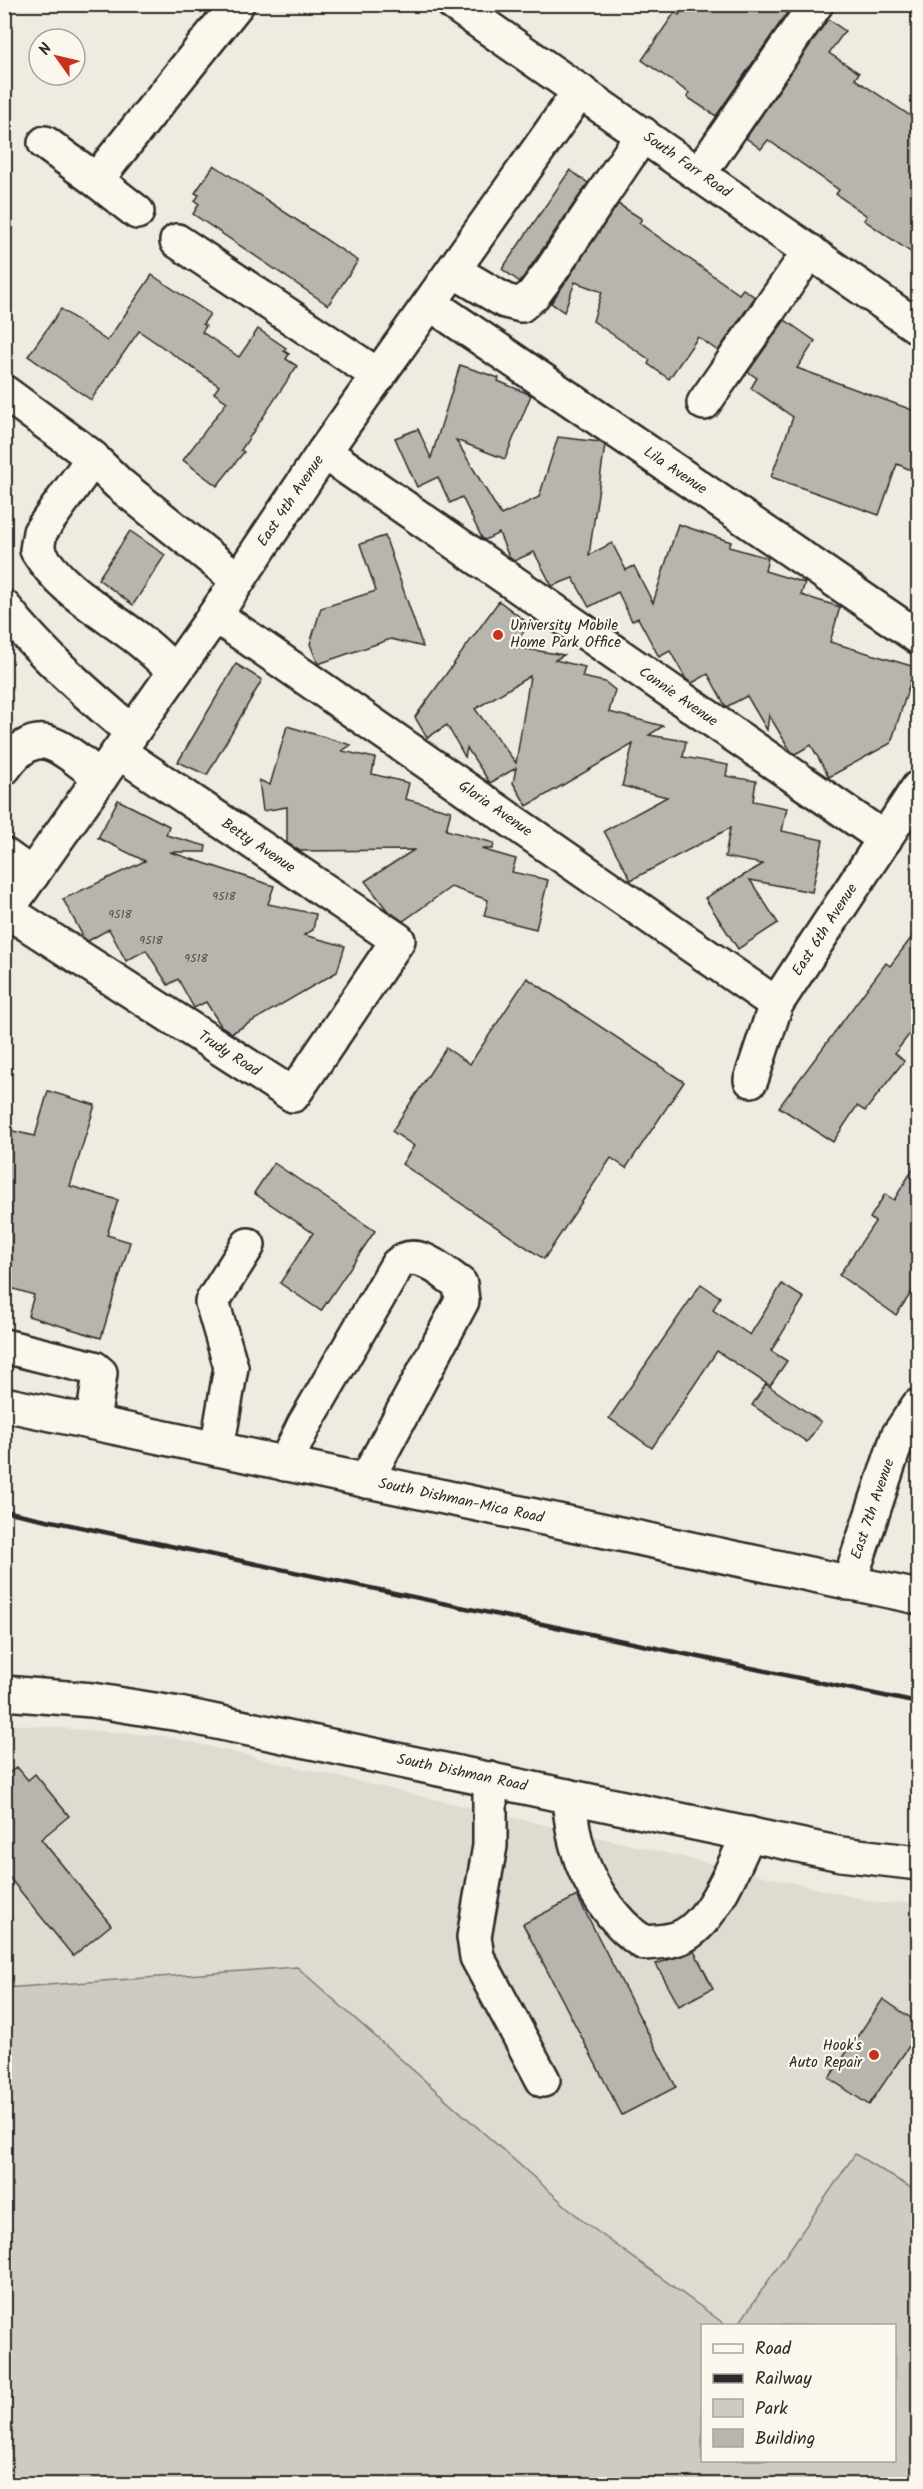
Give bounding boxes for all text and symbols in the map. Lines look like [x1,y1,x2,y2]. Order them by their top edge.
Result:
north arrow [27,27,87,87]
text: N [33,38,59,61]
street label: South Farr Road [638,126,736,205]
street label: Lila Avenue [638,441,712,501]
street label: East 4th Avenue [251,450,331,552]
place label: University Mobile Home Park Office [510,614,621,655]
marker: University Mobile Home Park Office [491,628,505,642]
street label: Connie Avenue [633,661,723,733]
street label: Gloria Avenue [453,775,537,843]
street label: Betty Avenue [216,812,300,880]
street label: East 6th Avenue [786,879,864,981]
house number: 9518 [212,887,236,906]
house number: 9518 [108,905,132,924]
house number: 9518 [139,931,163,950]
house number: 9518 [184,949,208,968]
street label: Trudy Road [193,1025,266,1084]
street label: East 7th Avenue [845,1455,902,1563]
street label: South Dishman-Mica Road [376,1472,546,1530]
street label: South Dishman Road [395,1747,530,1799]
place label: Hook's Auto Repair [789,2034,863,2075]
marker: Hook's Auto Repair [867,2048,881,2062]
legend [701,2324,896,2462]
text: Road [755,2335,792,2364]
text: Railway [755,2365,812,2394]
text: Park [755,2395,788,2424]
text: Building [755,2425,815,2454]

